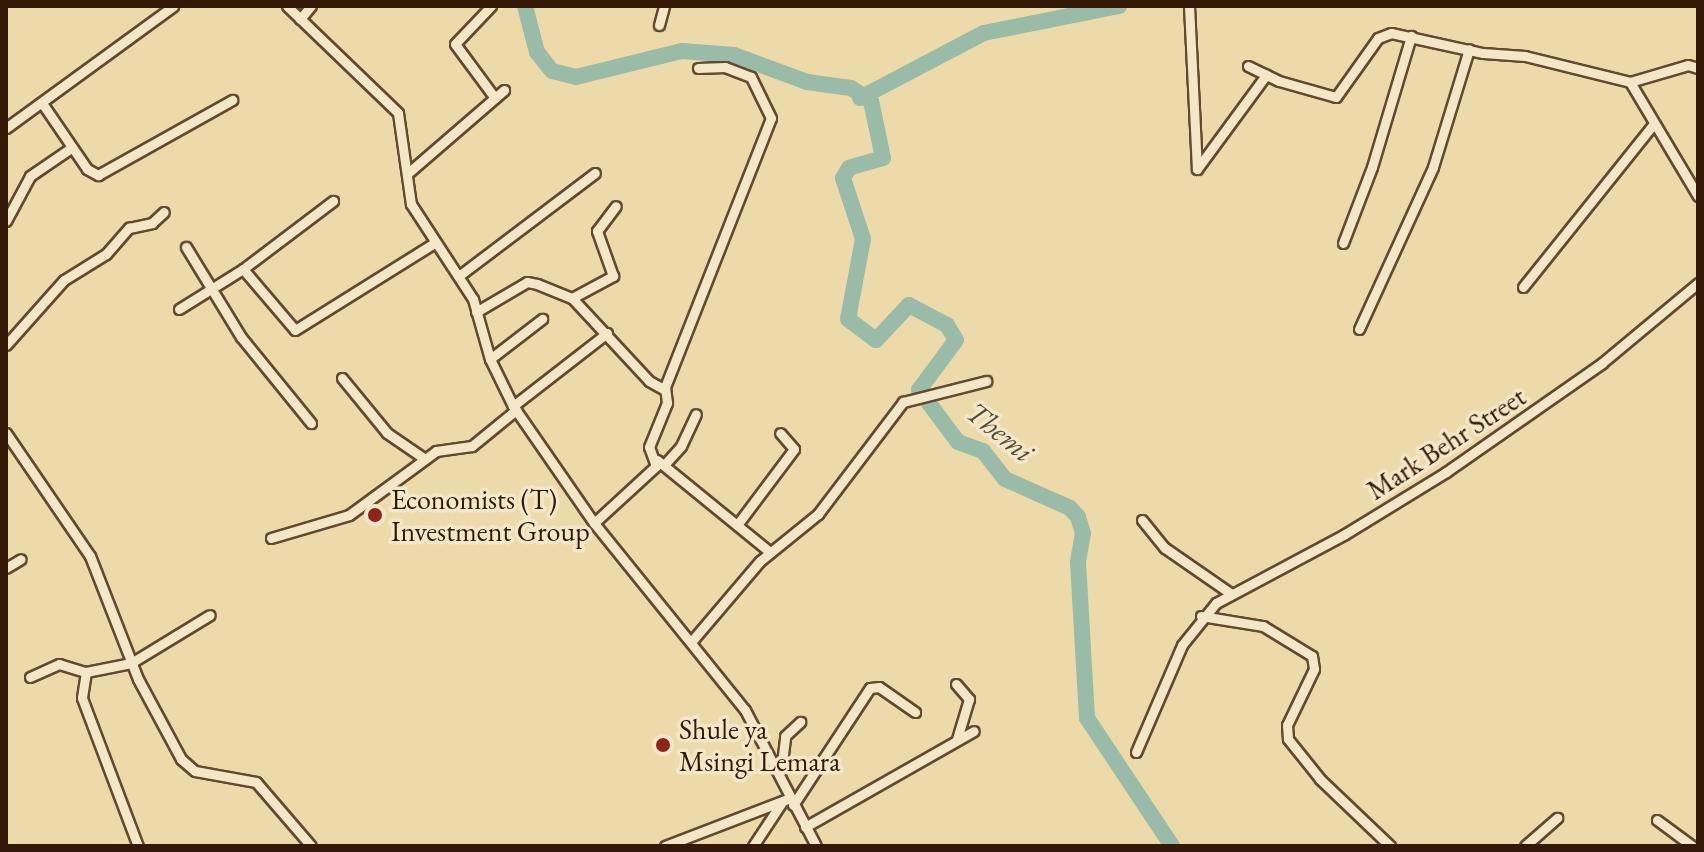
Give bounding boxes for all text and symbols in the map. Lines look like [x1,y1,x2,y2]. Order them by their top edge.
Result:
street label: Mark Behr Street [1360,379,1532,507]
water label: Themi [959,394,1041,470]
place label: Economists (T) Investment Group [391,482,590,548]
marker: Economists (T) Investment Group [366,506,384,524]
place label: Shule ya Msingi Lemara [679,712,840,778]
marker: Shule ya Msingi Lemara [654,736,672,754]

